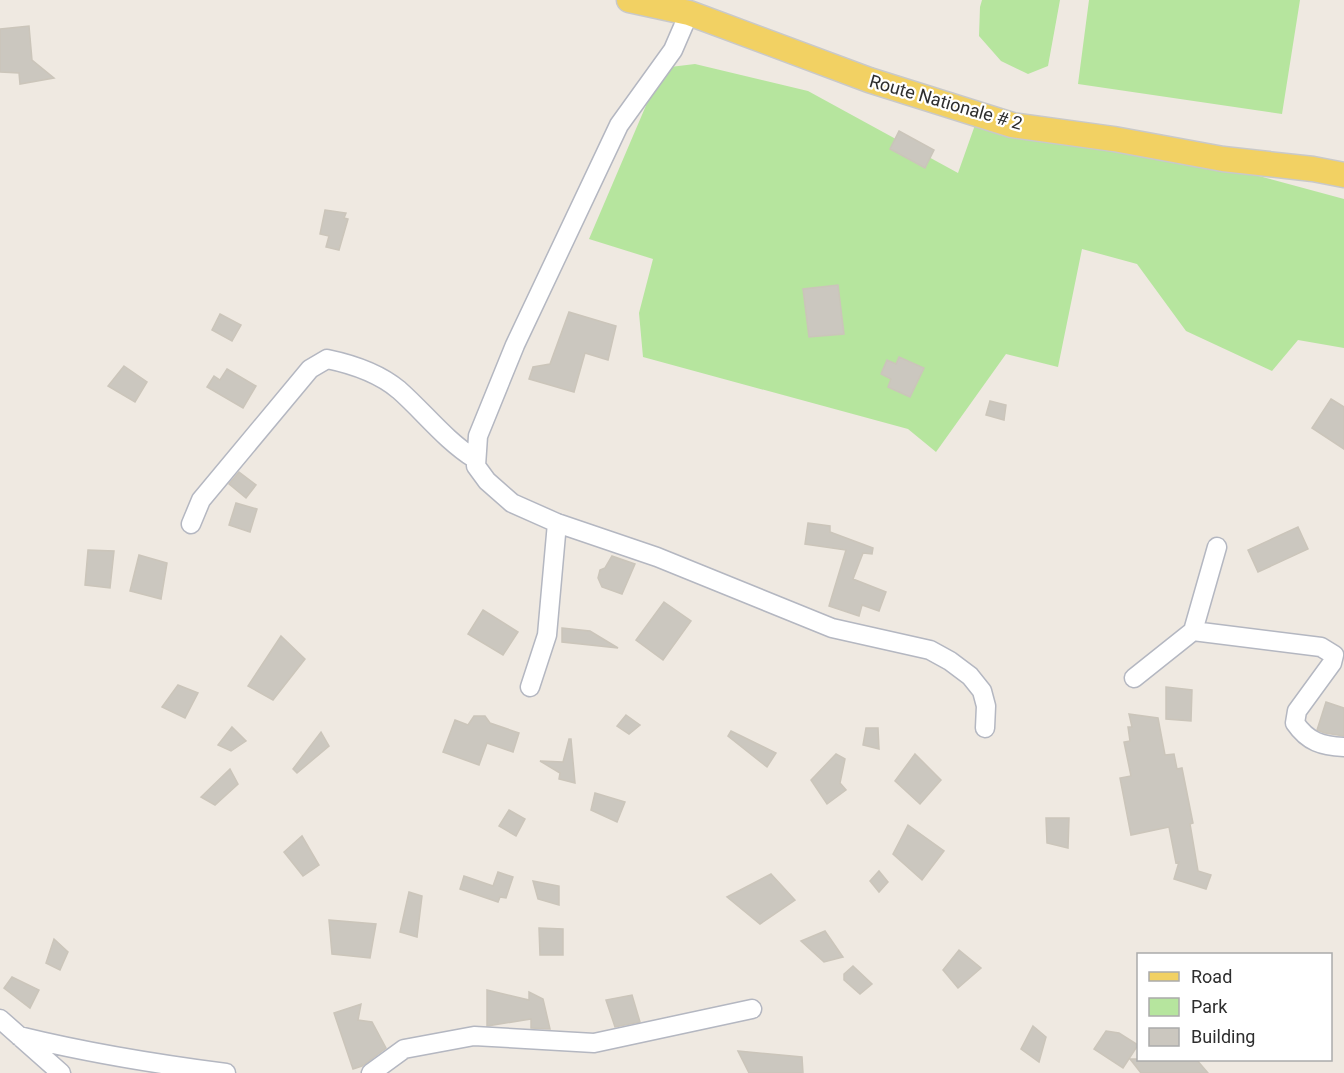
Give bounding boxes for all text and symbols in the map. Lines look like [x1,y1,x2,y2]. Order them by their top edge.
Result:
street label: Route Nationale # 2 [867,70,1025,134]
legend [1137,953,1332,1061]
text: Road [1191,966,1232,987]
text: Park [1191,996,1228,1017]
text: Building [1191,1026,1255,1047]

